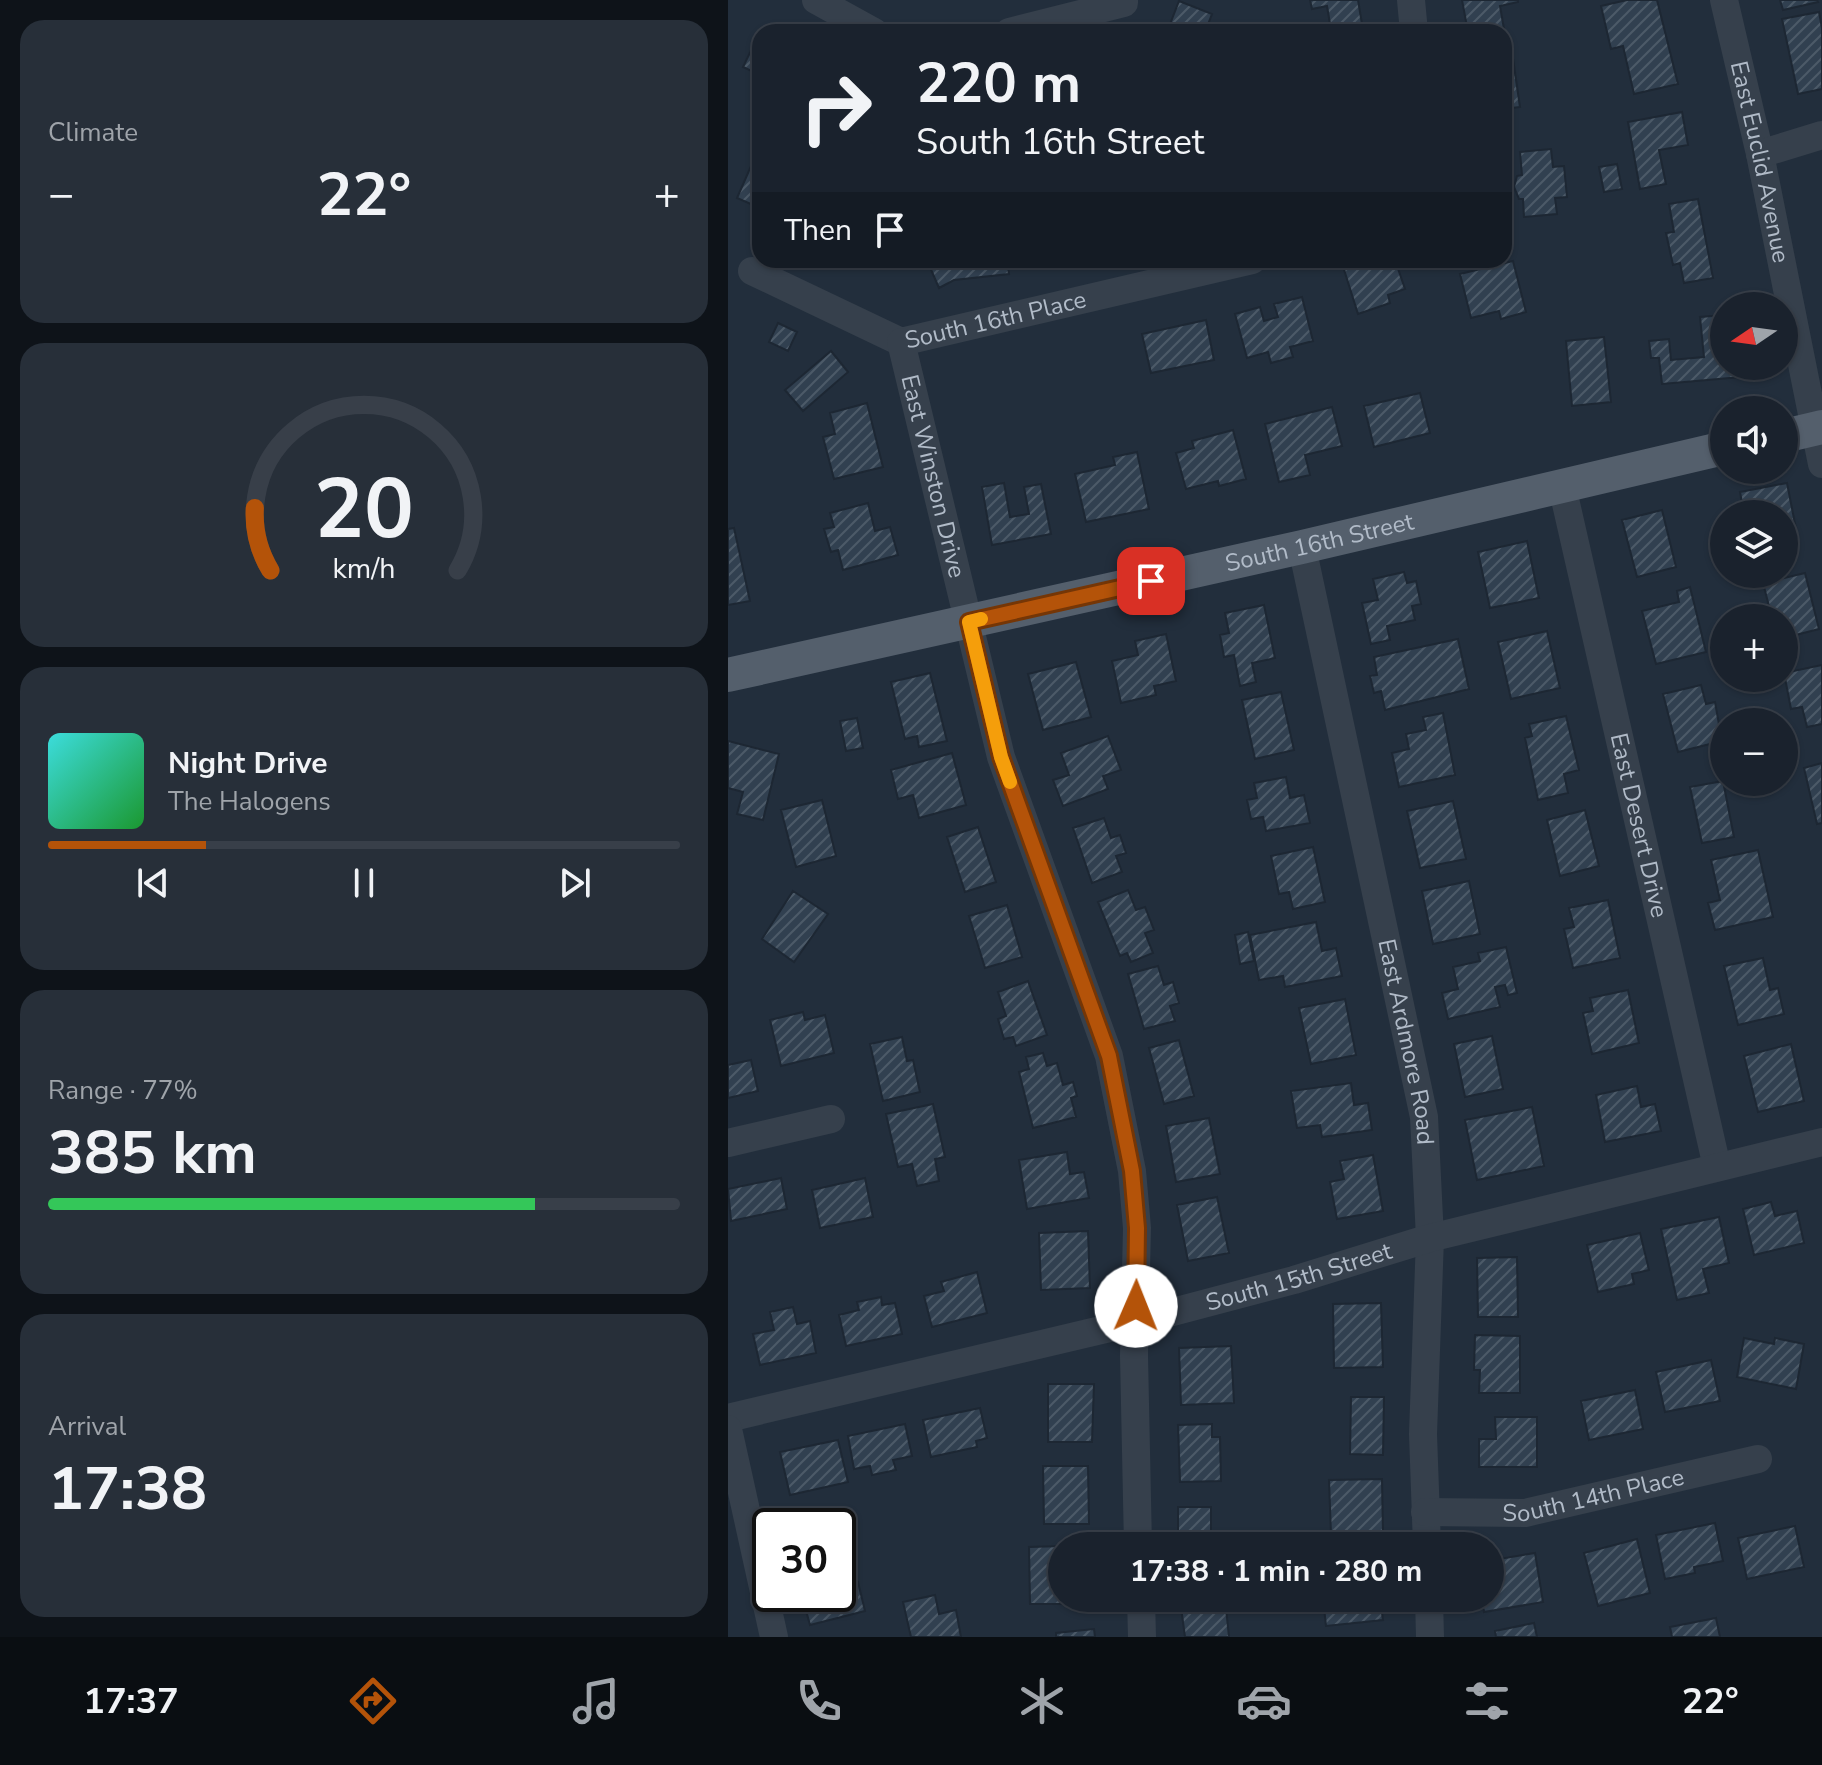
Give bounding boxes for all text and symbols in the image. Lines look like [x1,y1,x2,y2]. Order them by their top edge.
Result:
text: 220 m [916,45,1081,122]
icon: right [784,56,888,160]
street label: East Euclid Avenue [1723,58,1797,266]
text: Climate [48,115,138,150]
text: South 16th Street [916,118,1204,167]
text: 22° [317,154,411,236]
text: − [48,165,74,225]
text: + [654,165,680,225]
icon: arrive [868,208,912,252]
text: Then [784,210,852,251]
street label: South 16th Place [901,283,1089,357]
north arrow [1710,292,1798,380]
map controls [1710,292,1798,796]
street label: East Winston Drive [893,371,973,581]
button: sound [1710,396,1798,484]
text: 20 [314,453,414,566]
button: layers [1710,500,1798,588]
street label: South 16th Street [1222,505,1417,580]
pin [1117,547,1185,615]
text: km/h [333,549,395,588]
icon: arrive [1129,559,1173,603]
button: + [1710,604,1798,692]
button: − [1710,708,1798,796]
street label: East Desert Drive [1603,730,1676,921]
text: Night Drive [168,743,327,784]
text: The Halogens [168,784,331,819]
icon: previous [131,861,175,905]
icon: pause [342,861,386,905]
icon: next [553,861,597,905]
street label: East Ardmore Road [1370,936,1441,1146]
text: Range · 77% [48,1073,198,1108]
text: 385 km [48,1112,257,1194]
street label: South 15th Street [1202,1235,1396,1319]
position arrow [1094,1264,1178,1348]
text: Arrival [48,1409,126,1444]
text: 17:38 [48,1448,207,1530]
street label: South 14th Place [1502,1461,1687,1529]
speed limit sign: 30 [752,1508,856,1612]
text: 17:38 · 1 min · 280 m [1130,1551,1422,1592]
icon: directions [345,1673,401,1729]
icon: music [568,1673,624,1729]
icon: phone [791,1673,847,1729]
icon: climate [1014,1673,1070,1729]
icon: car [1236,1673,1292,1729]
icon: filters [1459,1673,1515,1729]
text: 17:37 [83,1677,179,1726]
text: 22° [1682,1677,1739,1726]

